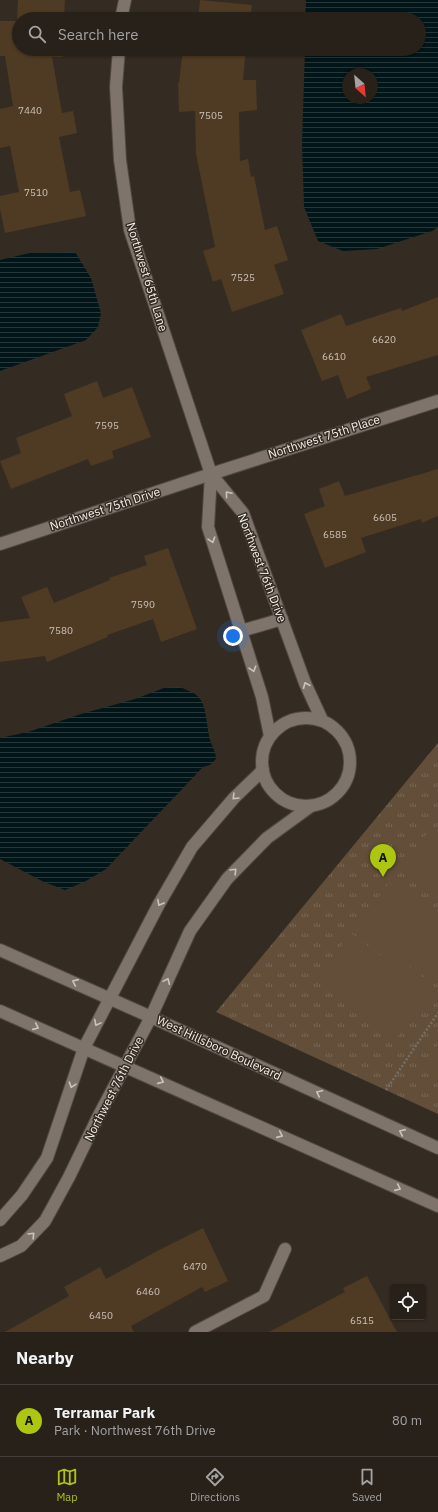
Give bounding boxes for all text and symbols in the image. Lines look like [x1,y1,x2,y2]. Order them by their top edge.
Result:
search box [12,12,426,56]
icon: search [26,23,48,45]
text: Search here [58,25,138,44]
north arrow [342,68,378,104]
house number: 7440 [18,104,42,117]
house number: 7505 [199,109,223,122]
house number: 7510 [24,186,48,199]
street label: Northwest 65th Lane [124,221,171,334]
house number: 7525 [231,271,255,284]
house number: 6620 [372,333,396,346]
house number: 6610 [322,350,346,363]
street label: Northwest 75th Place [266,411,382,462]
house number: 7595 [95,419,119,432]
street label: Northwest 75th Drive [48,483,162,533]
one-way arrow [225,491,232,499]
street label: Northwest 76th Drive [235,511,290,625]
house number: 6605 [373,511,397,524]
house number: 6585 [323,528,347,541]
one-way arrow [207,536,216,543]
house number: 7590 [131,598,155,611]
house number: 7580 [49,624,73,637]
your location [223,626,243,646]
one-way arrow [248,665,257,672]
one-way arrow [302,682,310,689]
one-way arrow [232,792,240,800]
pin: A [370,844,396,877]
one-way arrow [230,868,237,876]
one-way arrow [157,898,164,906]
one-way arrow [162,978,170,986]
one-way arrow [71,979,78,987]
street label: West Hillsboro Boulevard [154,1012,284,1083]
one-way arrow [94,1019,102,1026]
one-way arrow [32,1022,39,1030]
street label: Northwest 76th Drive [81,1034,147,1144]
one-way arrow [158,1077,165,1085]
one-way arrow [68,1081,77,1088]
one-way arrow [315,1090,322,1098]
one-way arrow [399,1128,406,1136]
one-way arrow [276,1130,283,1138]
one-way arrow [394,1183,402,1191]
one-way arrow [27,1232,35,1240]
house number: 6470 [183,1260,207,1273]
map controls [390,1284,426,1320]
button: locate [390,1284,426,1320]
house number: 6460 [136,1285,160,1298]
house number: 6450 [89,1309,113,1322]
house number: 6515 [350,1314,374,1327]
text: Nearby [16,1347,74,1369]
text: Terramar Park [54,1403,155,1422]
text: A [25,1412,33,1429]
text: 80 m [392,1412,422,1429]
text: Park · Northwest 76th Drive [54,1422,216,1439]
tab: Map [56,1466,78,1504]
tab: Directions [190,1466,240,1504]
tab: Saved [352,1466,382,1504]

